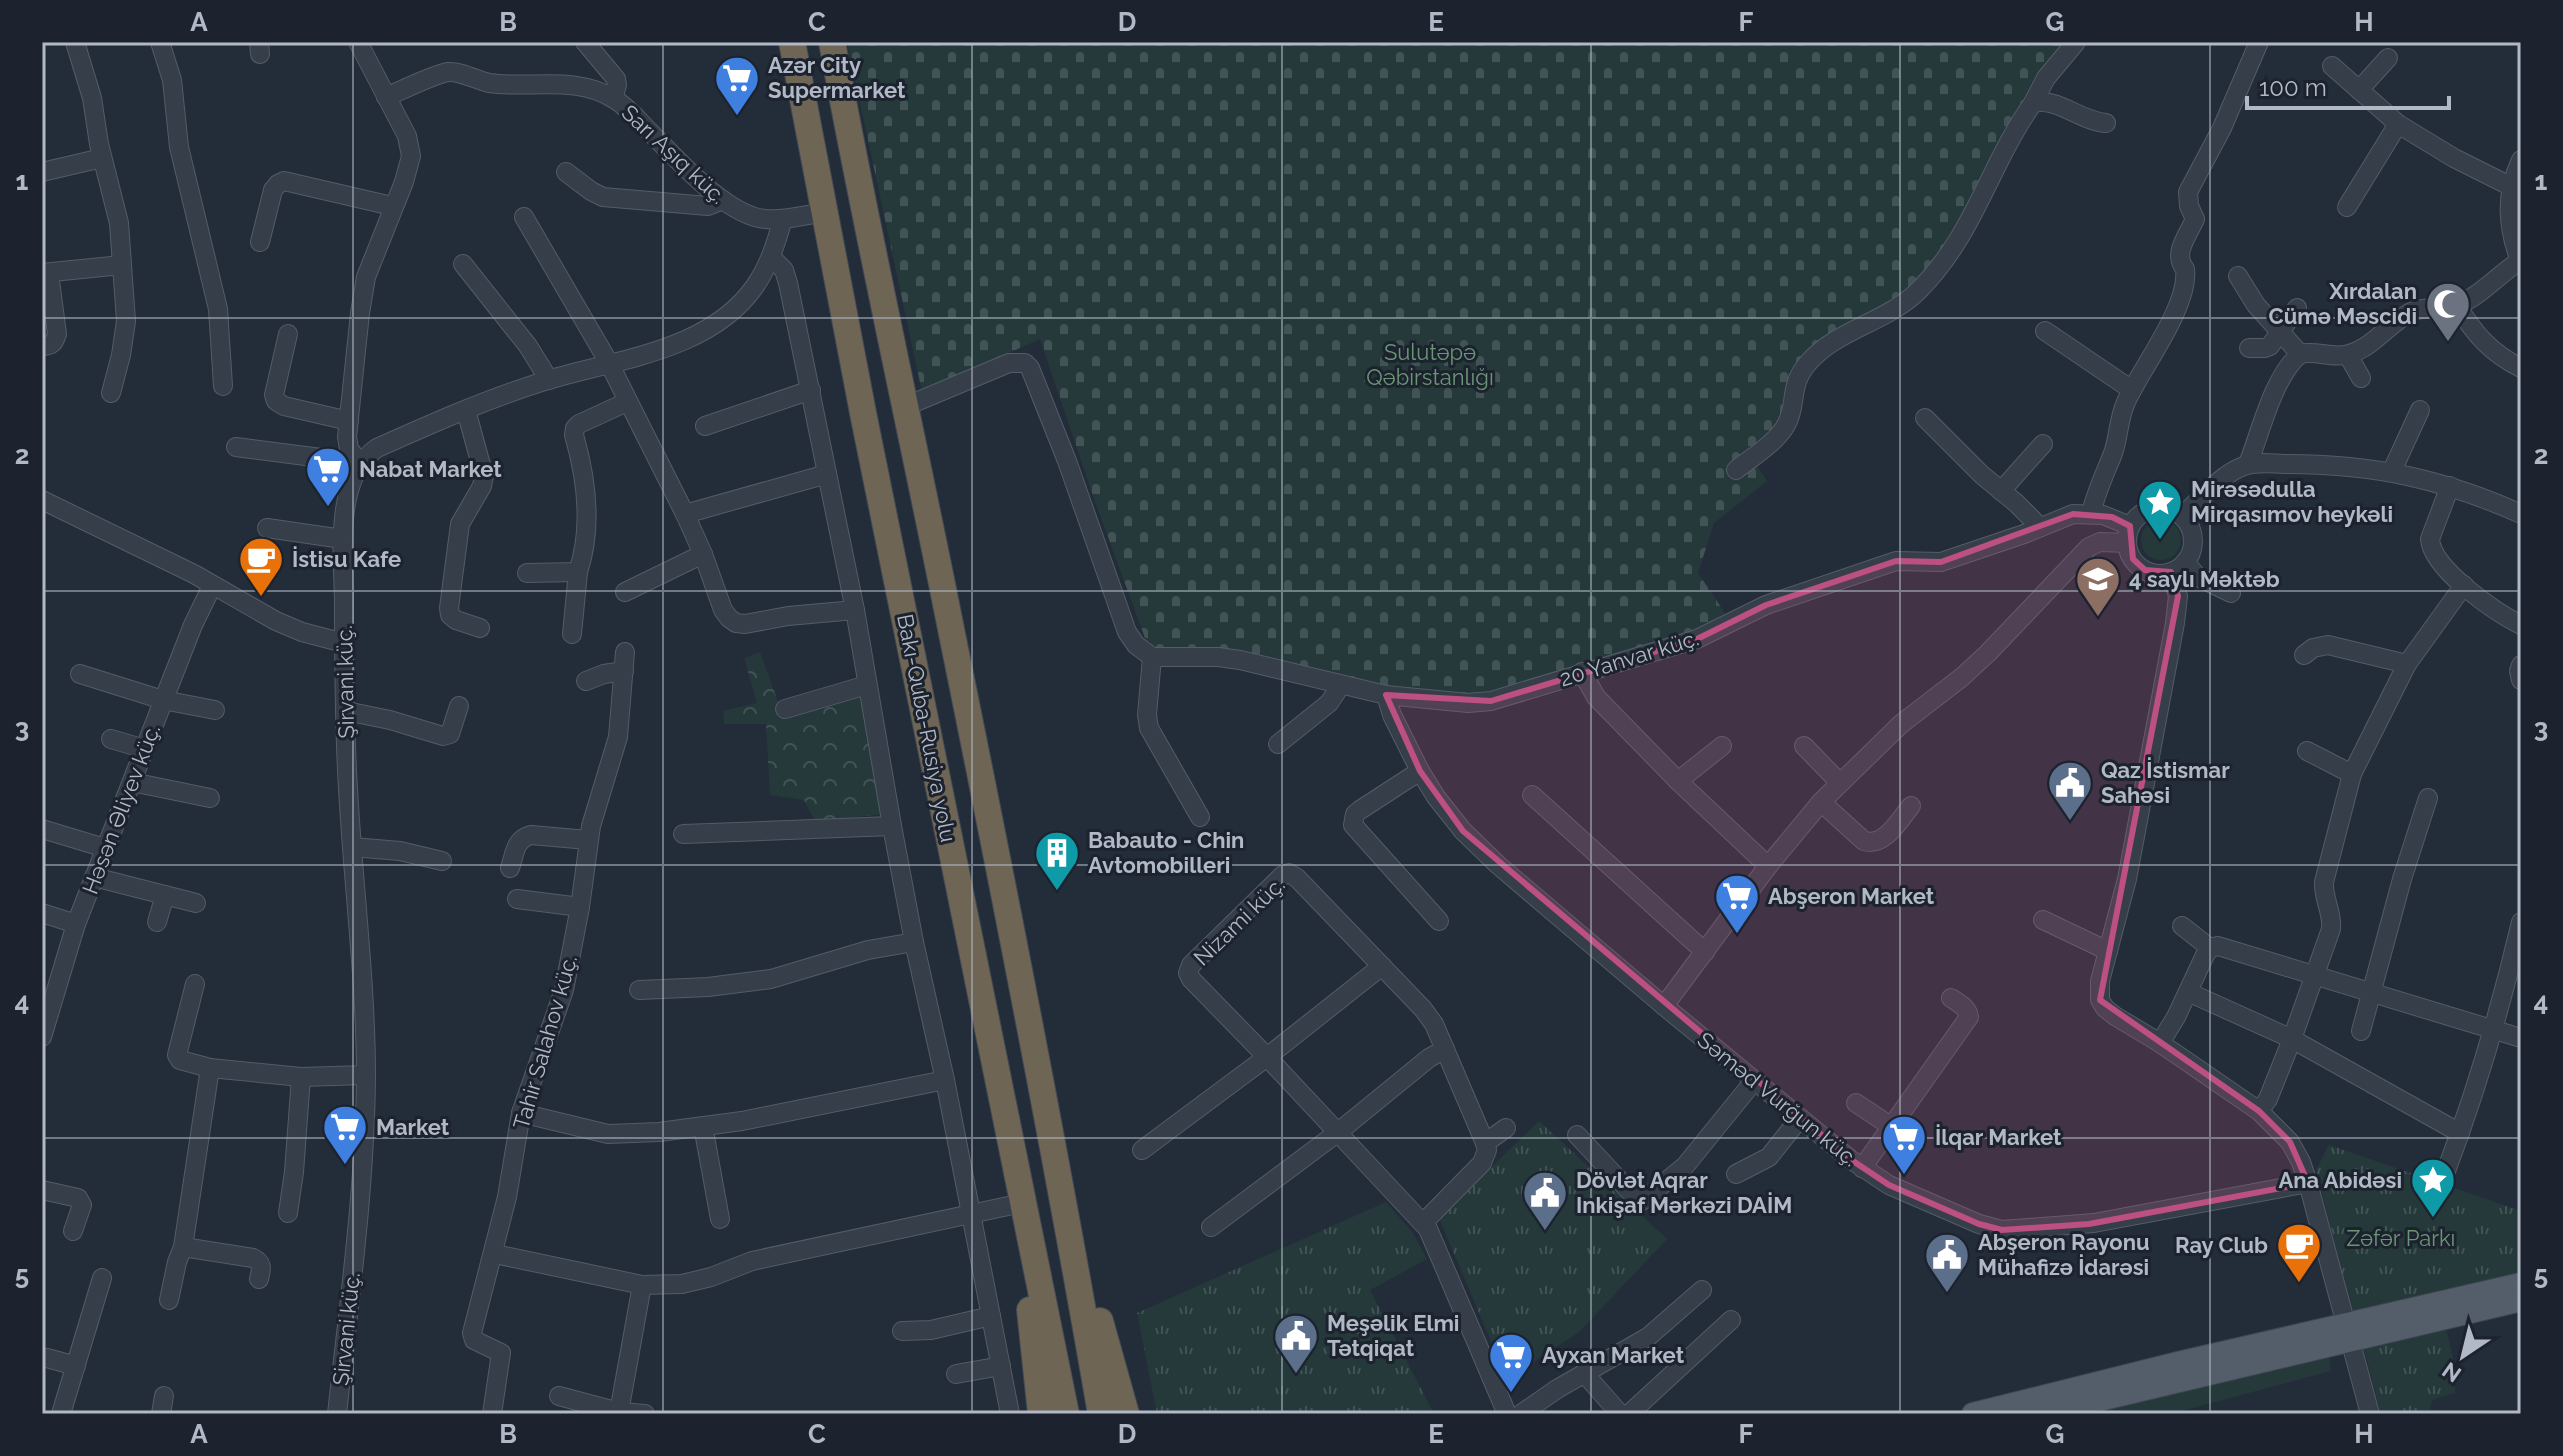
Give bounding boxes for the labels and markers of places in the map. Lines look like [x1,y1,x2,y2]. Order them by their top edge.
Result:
place label: Azər City Supermarket [768,52,906,103]
supermarket icon: Azər City Supermarket [713,54,761,117]
place label: Xırdalan Cümə Məscidi [2269,278,2417,329]
mosque icon: Xırdalan Cümə Məscidi [2424,280,2472,343]
supermarket icon: Nabat Market [304,445,352,508]
place label: Nabat Market [359,456,502,482]
place label: Mirəsədulla Mirqasımov heykəli [2191,476,2393,527]
place icon: Mirəsədulla Mirqasımov heykəli [2136,478,2184,541]
cafe icon: İstisu Kafe [237,535,285,598]
place label: İstisu Kafe [292,546,401,572]
school or university icon: 4 saylı Məktəb [2074,555,2122,618]
place label: 4 saylı Məktəb [2129,566,2280,592]
place label: Qaz İstismar Sahəsi [2101,757,2230,808]
public building icon: Qaz İstismar Sahəsi [2046,759,2094,822]
place label: Babauto - Chin Avtomobilleri [1088,827,1244,878]
building icon: Babauto - Chin Avtomobilleri [1033,829,1081,892]
supermarket icon: Abşeron Market [1713,872,1761,935]
place label: Abşeron Market [1768,883,1935,909]
supermarket icon: Market [321,1103,369,1166]
supermarket icon: İlqar Market [1880,1113,1928,1176]
place label: Market [376,1114,450,1140]
place label: İlqar Market [1935,1124,2062,1150]
place icon: Ana Abidəsi [2409,1156,2457,1219]
place label: Dövlət Aqrar Inkişaf Mərkəzi DAİM [1576,1167,1792,1218]
place label: Ana Abidəsi [2279,1167,2402,1193]
public building icon: Dövlət Aqrar Inkişaf Mərkəzi DAİM [1521,1169,1569,1232]
cafe icon: Ray Club [2275,1221,2323,1284]
place label: Abşeron Rayonu Mühafizə İdarəsi [1978,1229,2150,1280]
public building icon: Abşeron Rayonu Mühafizə İdarəsi [1923,1231,1971,1294]
place label: Ray Club [2175,1232,2268,1258]
place label: Meşəlik Elmi Tətqiqat [1327,1310,1460,1361]
public building icon: Meşəlik Elmi Tətqiqat [1272,1312,1320,1375]
supermarket icon: Ayxan Market [1487,1331,1535,1394]
place label: Ayxan Market [1542,1342,1685,1368]

